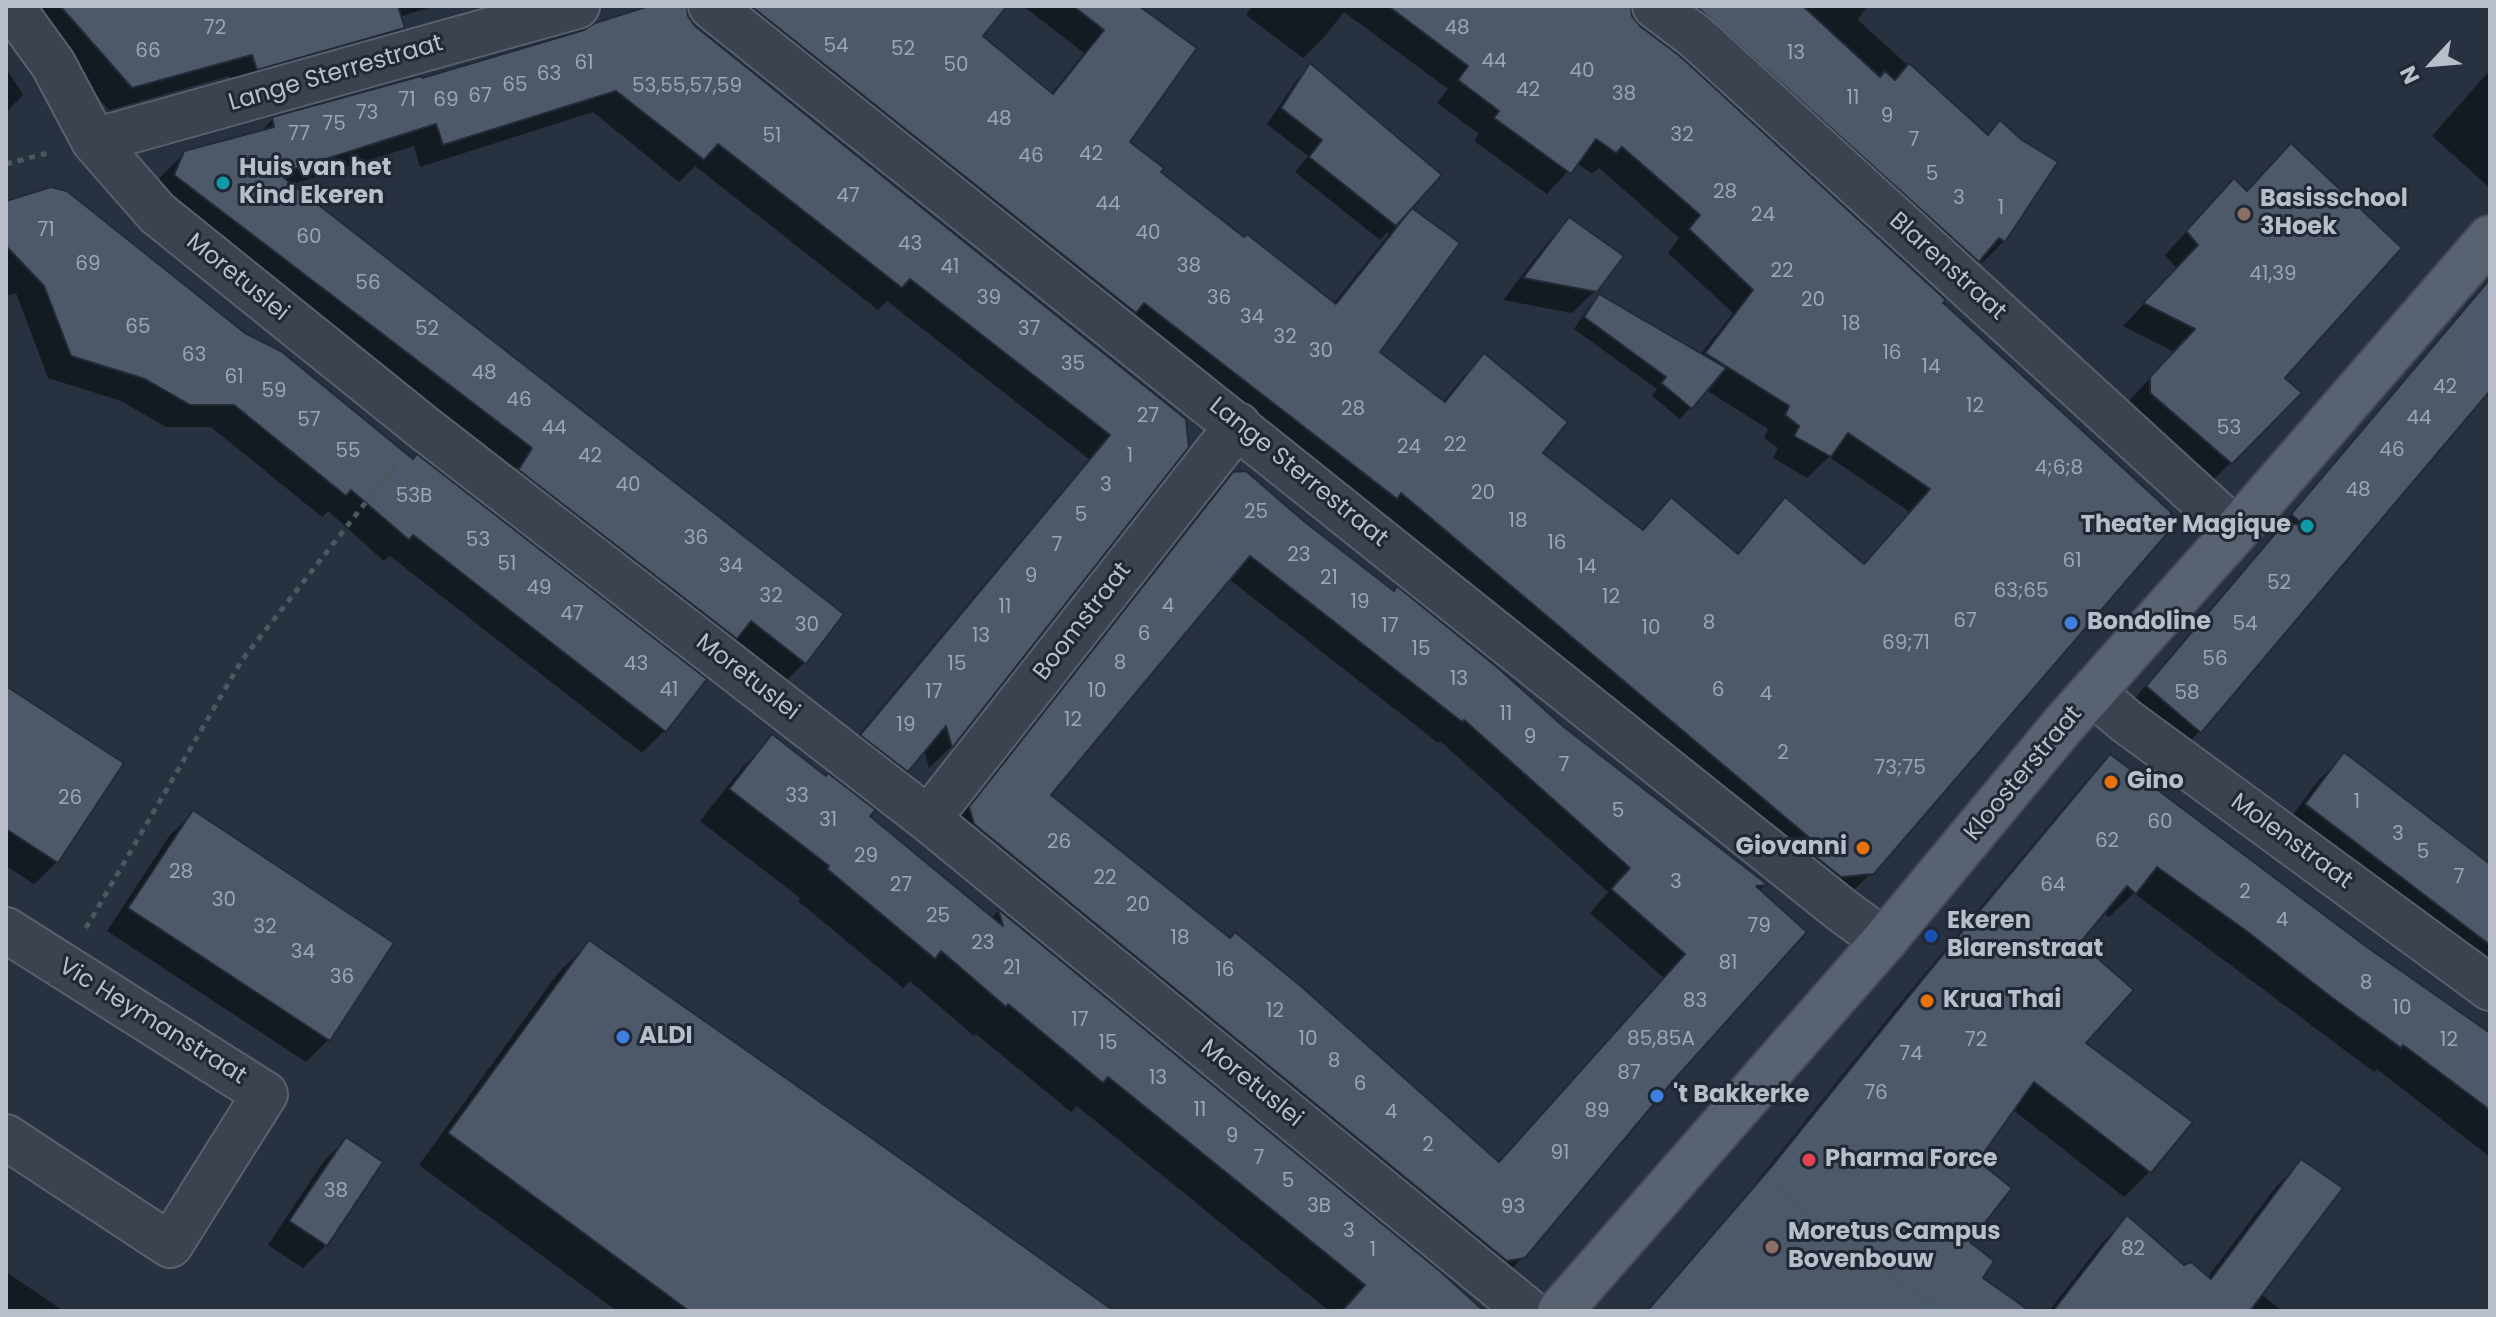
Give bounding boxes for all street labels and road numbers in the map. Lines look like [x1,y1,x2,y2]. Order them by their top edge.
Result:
street label: Lange Sterrestraat [226,30,446,118]
street label: Blarenstraat [1883,207,2011,327]
street label: Moretuslei [180,228,294,328]
street label: Lange Sterrestraat [1203,392,1393,554]
street label: Boomstraat [1028,557,1138,687]
street label: Moretuslei [690,629,804,727]
street label: Kloosterstraat [1959,701,2089,847]
street label: Molenstraat [2224,788,2358,896]
street label: Vic Heymanstraat [53,953,251,1091]
street label: Moretuslei [1194,1034,1308,1134]

